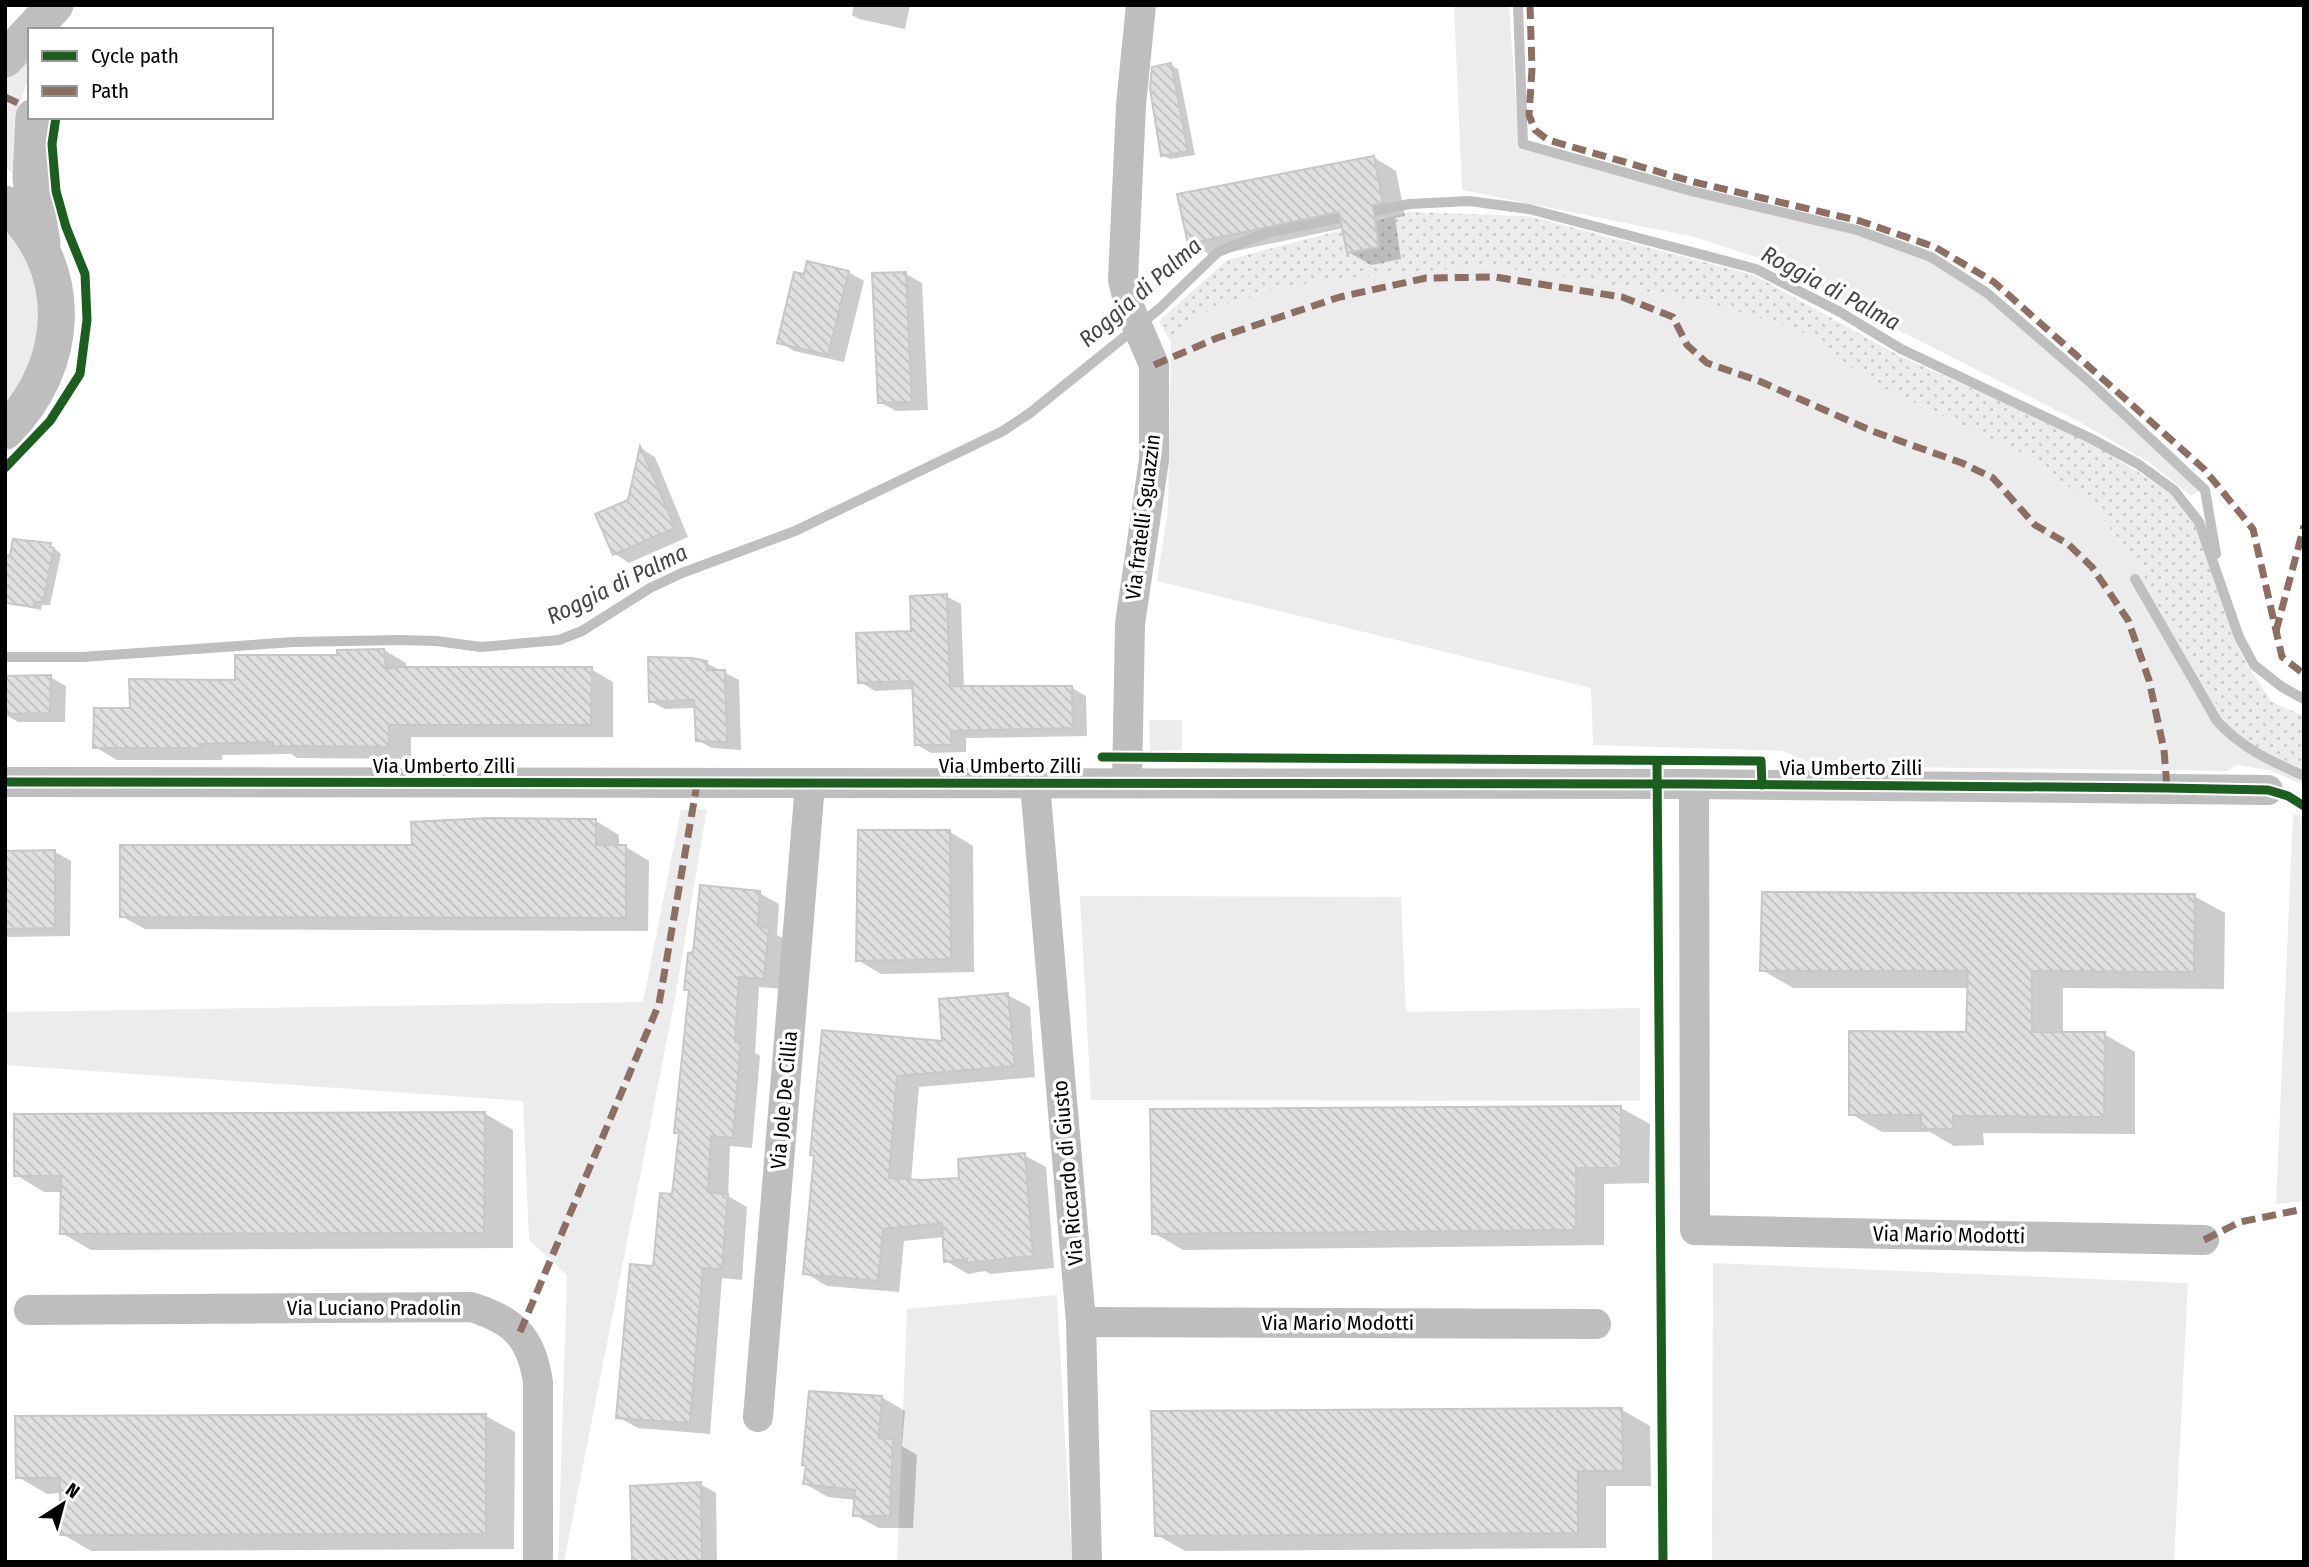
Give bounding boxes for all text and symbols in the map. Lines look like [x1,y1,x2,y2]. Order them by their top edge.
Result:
legend [28,28,273,119]
text: Cycle path [91,43,179,69]
text: Path [91,78,129,104]
water label: Roggia di Palma [1073,231,1207,353]
water label: Roggia di Palma [1757,240,1905,336]
street label: Via fratelli Sguazzin [1120,432,1166,602]
water label: Roggia di Palma [542,538,692,630]
street label: Via Umberto Zilli [373,753,515,779]
street label: Via Umberto Zilli [939,753,1081,779]
street label: Via Umberto Zilli [1780,755,1922,781]
street label: Via Jole De Cillia [765,1030,803,1170]
street label: Via Riccardo di Giusto [1047,1079,1089,1267]
street label: Via Mario Modotti [1873,1221,2025,1249]
street label: Via Luciano Pradolin [287,1295,461,1321]
street label: Via Mario Modotti [1262,1310,1414,1336]
north arrow [28,1469,98,1539]
text: N [61,1478,84,1503]

